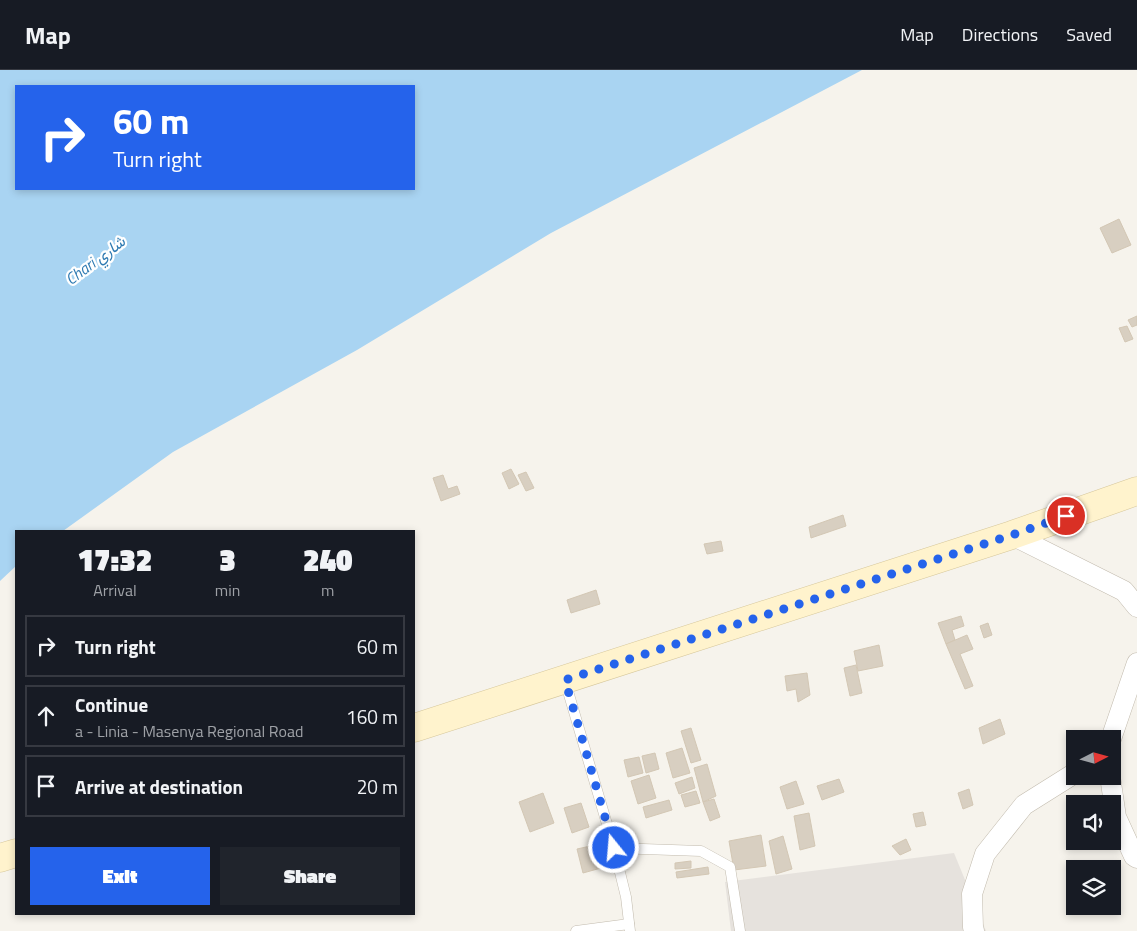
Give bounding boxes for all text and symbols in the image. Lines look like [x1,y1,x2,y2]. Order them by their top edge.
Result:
text: Map [25,17,71,53]
text: Map [900,21,934,48]
text: Directions [962,21,1038,48]
text: Saved [1066,21,1112,48]
text: 60 m [113,94,189,148]
icon: right [30,105,95,170]
text: Turn right [113,142,202,176]
water label: Chari شاري [60,229,131,292]
pin [1045,495,1087,537]
icon: arrive [1052,502,1080,530]
text: 17:32 [78,537,152,583]
text: 3 [219,537,236,583]
text: 240 [303,537,352,583]
text: Arrival [93,578,137,602]
text: min [215,578,240,602]
text: m [321,578,334,602]
icon: right [32,632,60,660]
text: Turn right [75,632,156,661]
text: 60 m [357,632,398,661]
text: Continue [75,690,148,719]
icon: ahead [32,702,60,730]
text: 160 m [346,702,398,731]
text: a - Linia - Masenya Regional Road [75,719,303,743]
north arrow [1066,730,1121,785]
map controls [1066,730,1121,915]
icon: arrive [32,772,60,800]
text: Arrive at destination [75,772,243,801]
text: 20 m [357,772,398,801]
button: sound [1066,795,1121,850]
position arrow [587,821,639,873]
button: Exit [30,847,210,905]
button: Share [220,847,400,905]
button: layers [1066,860,1121,915]

